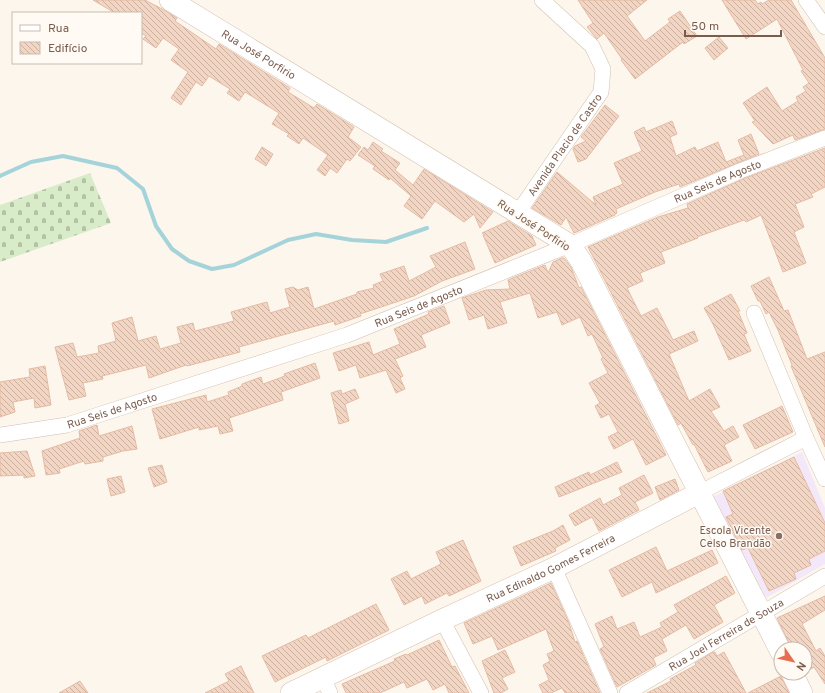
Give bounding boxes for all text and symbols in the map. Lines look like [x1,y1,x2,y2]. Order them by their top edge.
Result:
legend [12,12,142,64]
scale bar [685,12,781,38]
text: 50 m [691,19,719,35]
text: Rua [48,21,69,37]
street label: Rua José Porfirio [218,27,298,83]
text: Edifício [48,41,88,57]
street label: Avenida Placio de Castro [525,91,606,199]
street label: Rua Seis de Agosto [672,157,764,207]
street label: Rua José Porfirio [494,197,573,255]
street label: Rua Seis de Agosto [373,283,465,331]
street label: Rua Seis de Agosto [66,390,159,433]
place label: Escola Vicente Celso Brandão [699,524,771,551]
street label: Rua Edinaldo Gomes Ferreira [484,531,618,606]
marker: Escola Vicente Celso Brandão [774,531,784,541]
street label: Rua Joel Ferreira de Souza [666,596,787,675]
north arrow [773,641,813,681]
text: N [792,659,808,673]

